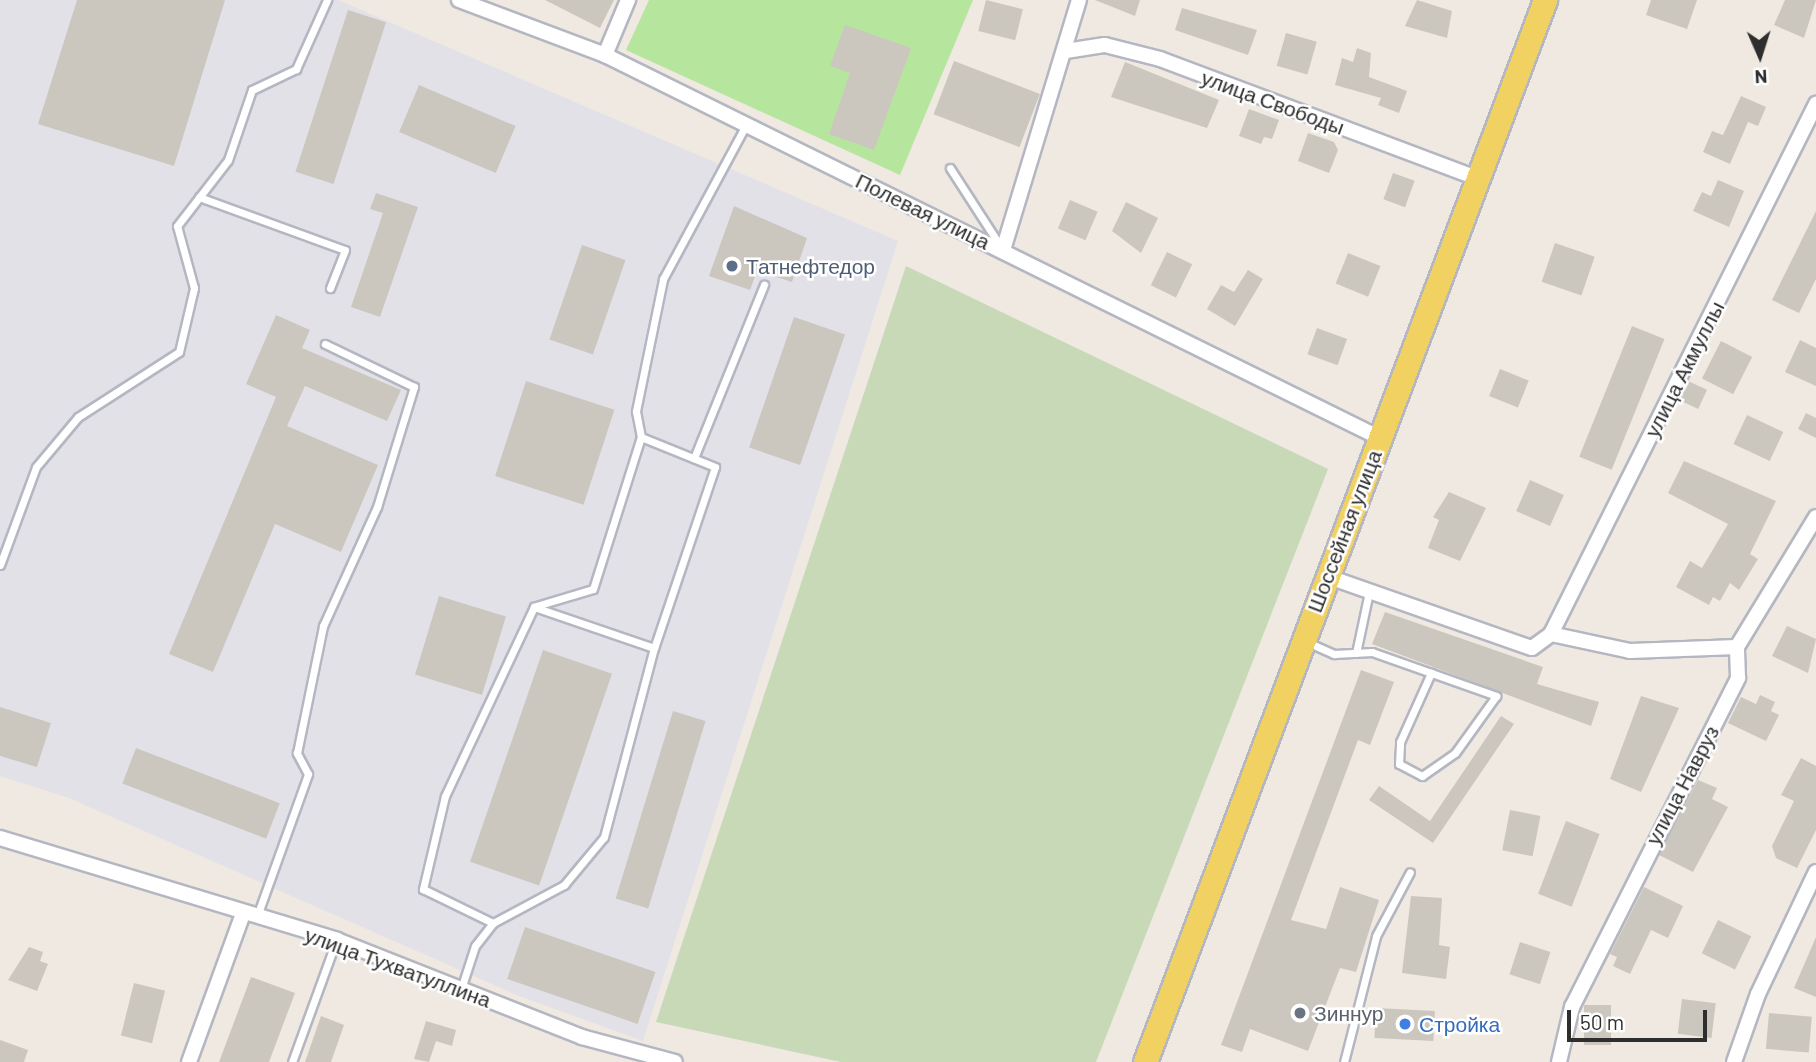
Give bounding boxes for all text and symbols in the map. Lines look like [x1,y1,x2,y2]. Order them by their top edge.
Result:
north arrow [1725,21,1795,91]
street label: улица Свободы [1198,64,1348,140]
text: N [1754,66,1768,89]
street label: Полевая улица [852,168,994,254]
place label: Татнефтедор [746,253,875,279]
marker: Татнефтедор [724,258,740,274]
street label: улица Акмуллы [1639,297,1729,441]
street label: Шоссейная улица [1301,446,1387,616]
street label: улица Навруз [1640,721,1724,849]
street label: улица Тухватуллина [302,922,494,1012]
scale bar [1571,996,1711,1040]
place label: Зиннур [1314,1000,1384,1026]
marker: Зиннур [1292,1005,1308,1021]
text: 50 m [1580,1009,1624,1034]
place label: Стройка [1419,1011,1500,1037]
marker: Стройка [1397,1016,1413,1032]

